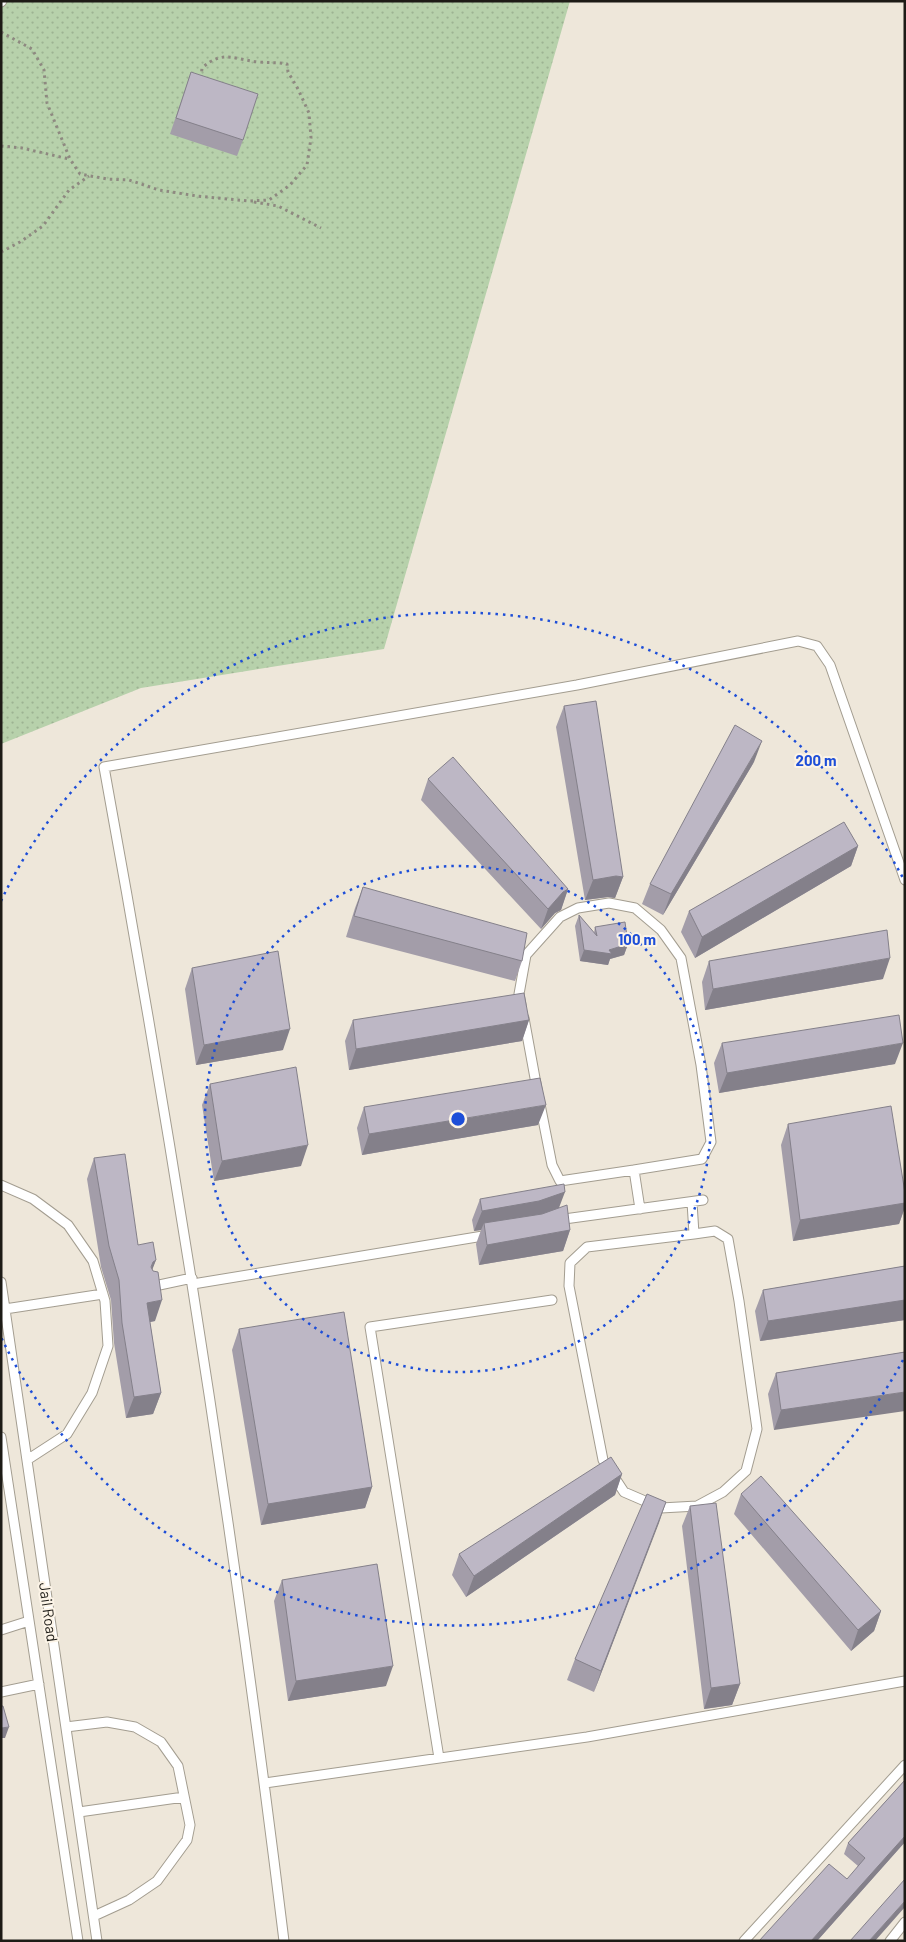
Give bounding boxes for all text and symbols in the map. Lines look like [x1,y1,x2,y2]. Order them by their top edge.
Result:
text: 200 m [795,751,837,769]
text: 100 m [618,930,656,948]
centre of rings [449,1110,467,1128]
street label: Jail Road [36,1581,62,1643]

